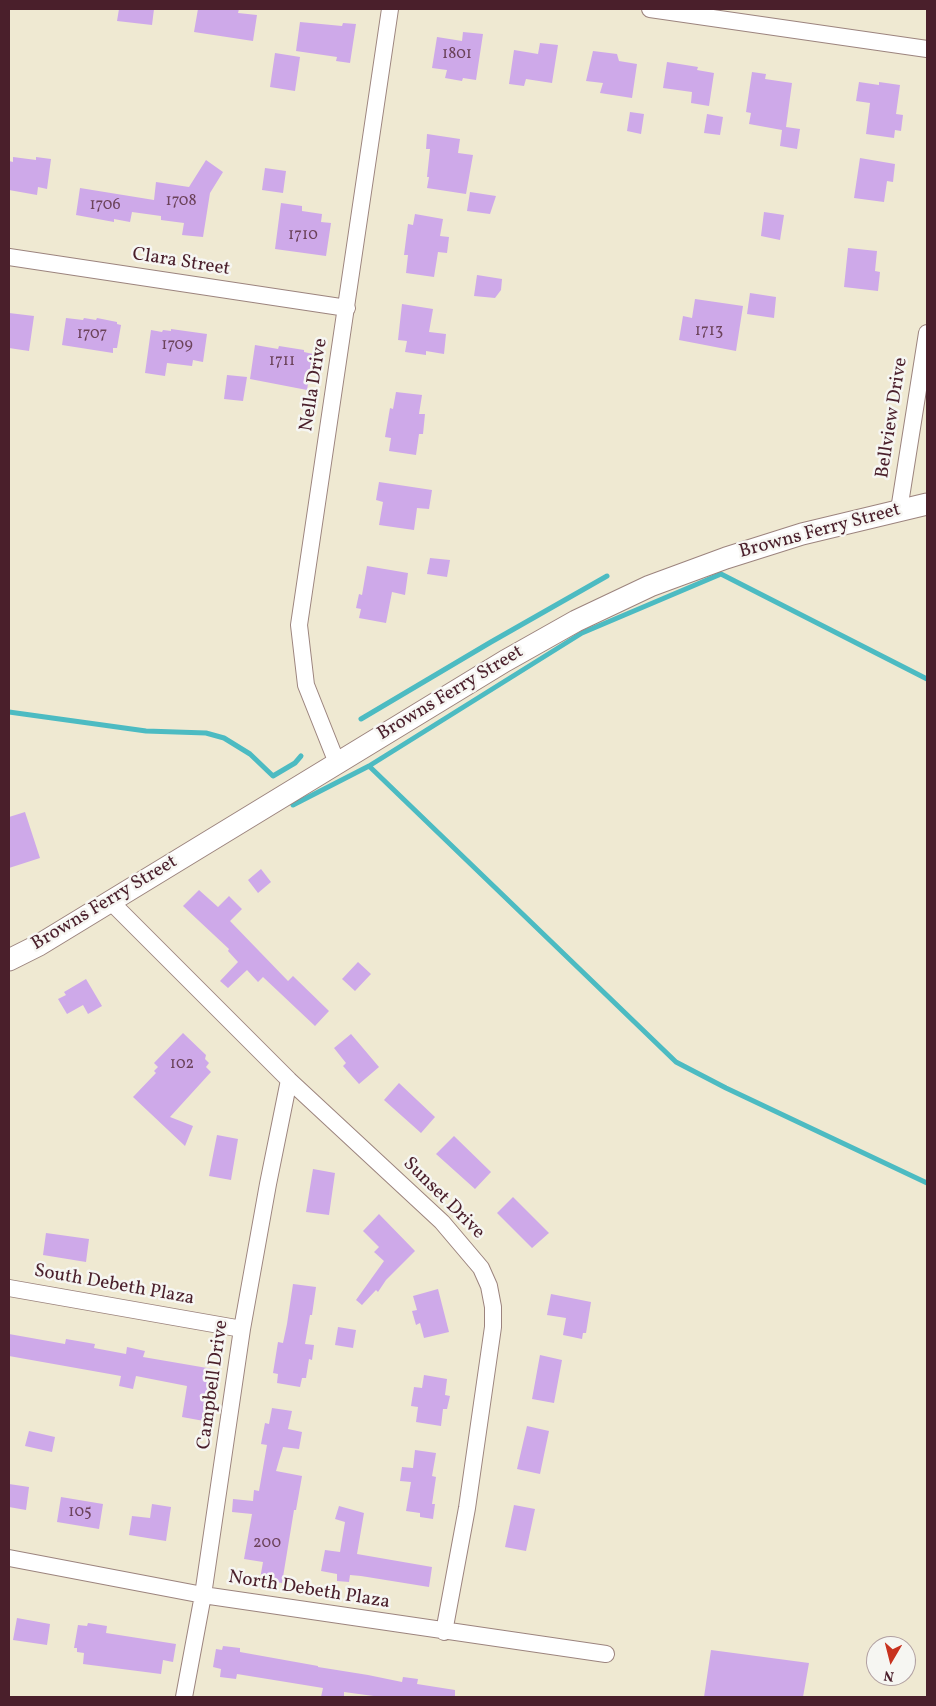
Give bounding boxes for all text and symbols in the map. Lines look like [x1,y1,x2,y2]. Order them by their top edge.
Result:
house number: 1801 [442,45,472,65]
house number: 1708 [165,192,197,212]
house number: 1706 [89,196,121,216]
house number: 1710 [288,226,318,246]
street label: Clara Street [131,244,231,282]
house number: 1713 [695,322,723,342]
house number: 1707 [77,325,107,345]
house number: 1709 [161,336,193,356]
street label: Nella Drive [296,337,334,433]
house number: 1711 [269,352,295,372]
street label: Bellview Drive [872,356,914,480]
street label: Browns Ferry Street [737,499,903,565]
street label: Browns Ferry Street [374,641,528,747]
street label: Browns Ferry Street [28,851,182,957]
house number: 102 [170,1055,194,1075]
street label: Sunset Drive [397,1153,489,1245]
street label: South Debeth Plaza [32,1261,196,1311]
street label: Campbell Drive [194,1319,234,1451]
house number: 105 [68,1503,92,1523]
house number: 200 [253,1534,281,1554]
street label: North Debeth Plaza [227,1567,391,1615]
north arrow [866,1636,916,1686]
text: N [883,1665,895,1685]

